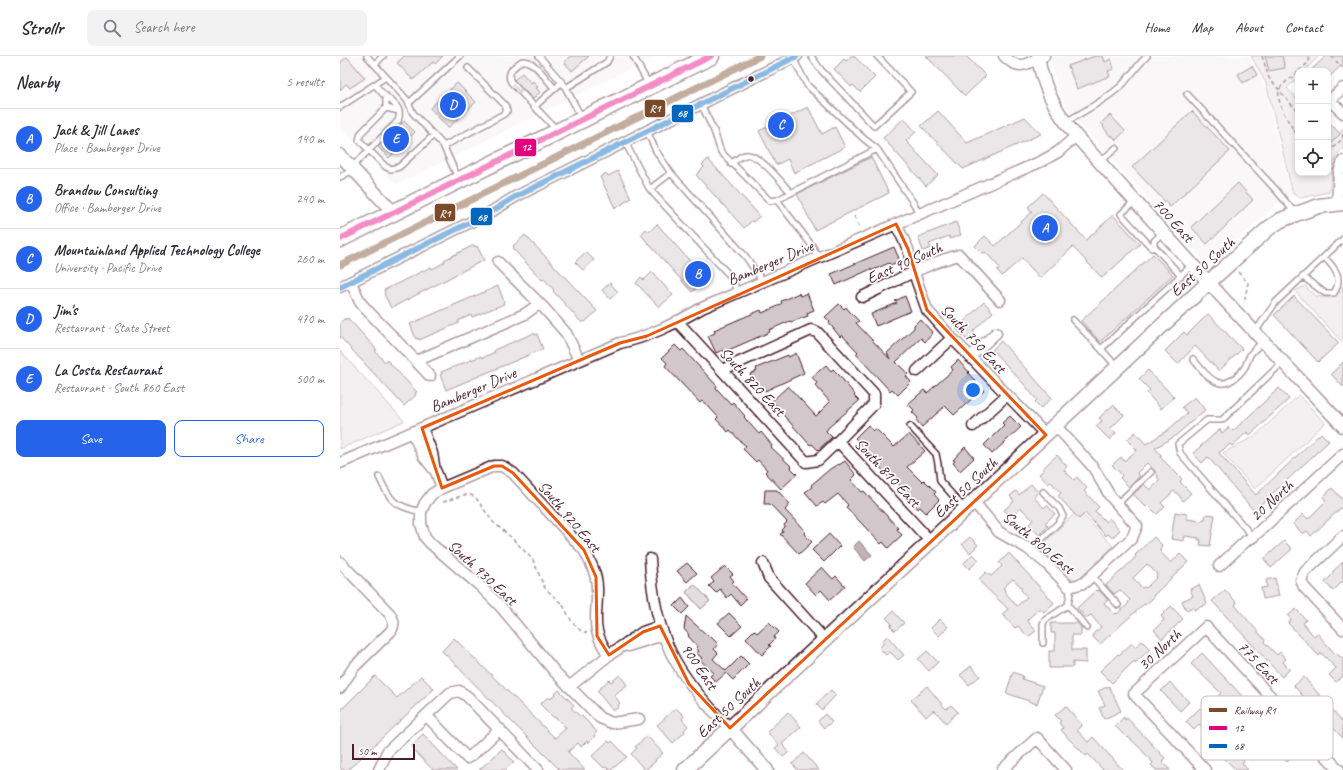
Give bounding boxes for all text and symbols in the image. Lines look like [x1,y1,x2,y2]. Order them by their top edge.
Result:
search box [87,10,367,46]
text: Strollr [20,16,63,40]
icon: search [101,17,123,39]
text: Search here [133,18,195,37]
text: Home [1144,19,1170,36]
text: Map [1192,19,1213,36]
text: About [1235,19,1263,36]
text: Contact [1285,19,1323,36]
map controls [1295,68,1331,176]
button: + [1295,68,1331,104]
text: Nearby [16,72,59,93]
text: 5 results [286,74,324,90]
unlabelled marker [746,74,756,84]
one-way arrow [512,84,522,94]
pin: D [440,90,466,120]
line badge: R1 [644,99,666,118]
text: R1 [650,101,662,115]
line badge: 68 [671,104,694,123]
button: − [1295,104,1331,140]
text: 68 [677,106,689,120]
pin: C [768,110,794,140]
text: Jack & Jill Lanes [54,121,139,140]
pin: E [383,124,409,154]
text: A [26,131,32,147]
text: 140 m [296,131,324,147]
line badge: 12 [514,138,537,157]
text: Place · Bamberger Drive [54,140,160,156]
text: 12 [521,140,532,154]
button: locate [1295,140,1331,176]
text: Brandow Consulting [54,181,157,200]
text: B [26,191,32,207]
text: 240 m [296,191,324,207]
street label: 700 East [1149,195,1199,248]
text: Office · Bamberger Drive [54,200,161,216]
line badge: R1 [434,203,456,222]
text: R1 [440,206,452,220]
line badge: 68 [470,207,493,226]
text: 68 [477,210,489,224]
pin: A [1032,213,1058,243]
street label: East 50 South [1166,232,1240,301]
street label: Bamberger Drive [724,235,818,290]
street label: East 90 South [864,237,946,288]
text: Mountainland Applied Technology College [54,241,260,260]
text: C [26,251,32,267]
text: 260 m [296,251,324,267]
pin: B [685,259,711,289]
text: University · Pacific Drive [54,260,161,276]
street label: South 750 East [936,300,1012,379]
text: Jim's [54,301,77,320]
text: D [25,311,33,327]
text: 470 m [296,311,324,327]
text: Restaurant · State Street [54,320,169,336]
street label: South 820 East [715,343,791,422]
text: La Costa Restaurant [54,361,162,380]
street label: Bamberger Drive [427,362,521,417]
text: E [26,371,32,387]
text: 500 m [296,371,324,387]
text: Restaurant · South 860 East [54,380,184,396]
your location [963,380,983,400]
button: Save [16,420,166,457]
button: Share [174,420,324,457]
street label: South 810 East [850,434,926,513]
street label: East 50 South [930,453,1002,522]
street label: 20 North [1246,475,1298,526]
street label: South 920 East [534,477,606,558]
street label: South 800 East [998,507,1080,580]
street label: South 930 East [444,536,522,611]
street label: 30 North [1134,624,1186,675]
street label: 775 East [1233,637,1284,690]
street label: 900 East [676,640,723,695]
street label: East 50 South [693,673,765,742]
legend [1201,696,1333,760]
text: Railway R1 [1234,703,1277,717]
text: 12 [1234,721,1245,735]
text: 68 [1234,739,1245,753]
scale bar [352,742,415,761]
text: 50 m [358,744,377,758]

